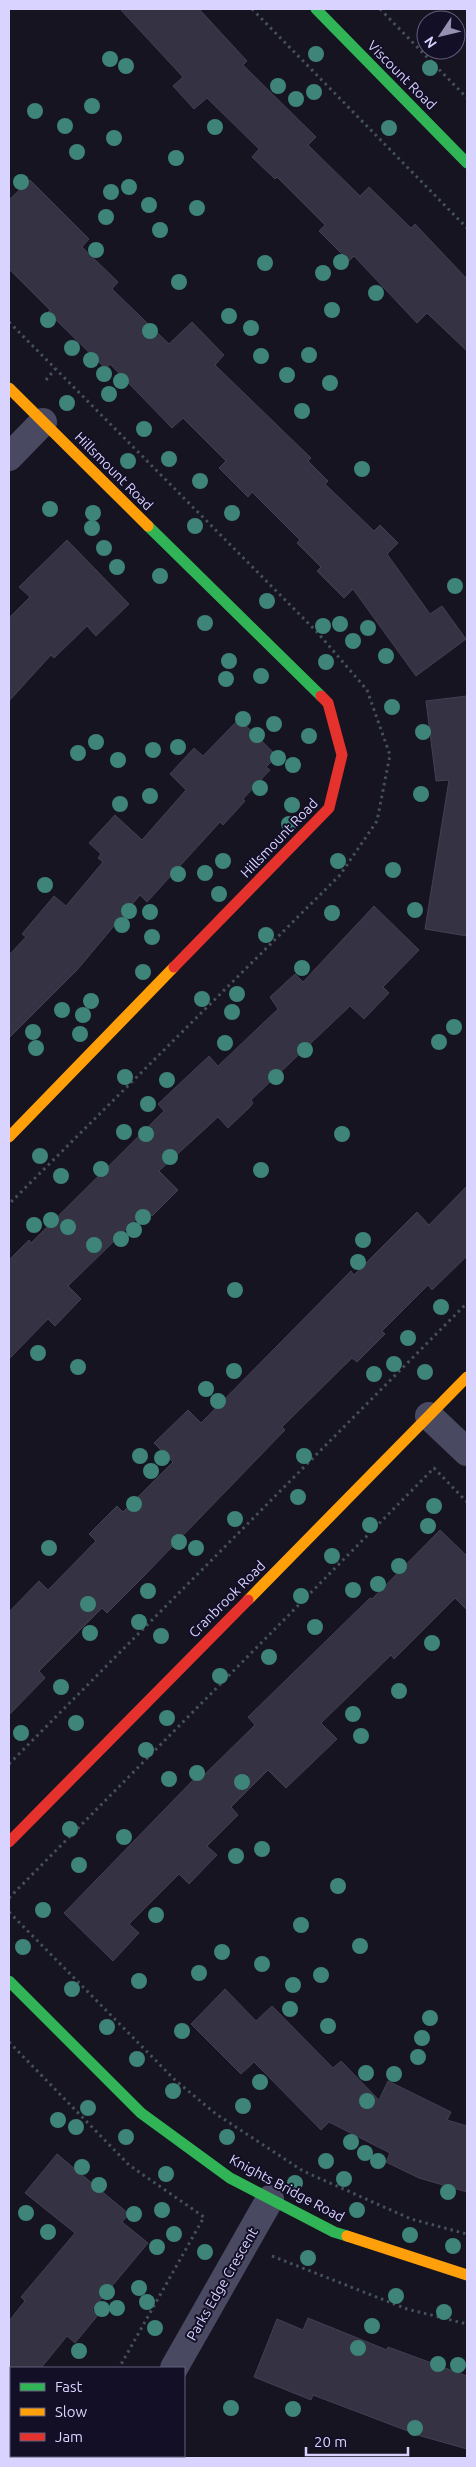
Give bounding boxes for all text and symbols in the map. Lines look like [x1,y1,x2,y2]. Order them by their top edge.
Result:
north arrow [416,10,466,60]
text: N [421,34,440,51]
street label: Viscount Road [364,37,440,113]
street label: Hillsmount Road [72,429,156,513]
street label: Hillsmount Road [237,795,321,881]
street label: Cranbrook Road [185,1557,269,1641]
street label: Knights Bridge Road [227,2151,347,2225]
street label: Parks Edge Crescent [183,2224,261,2343]
legend [10,2367,185,2457]
text: Fast [55,2378,83,2395]
text: Slow [55,2403,88,2420]
scale bar [306,2424,408,2456]
text: Jam [55,2428,83,2445]
text: 20 m [314,2433,347,2450]

